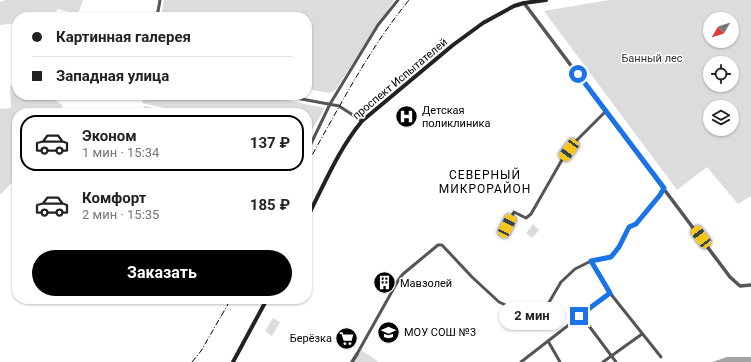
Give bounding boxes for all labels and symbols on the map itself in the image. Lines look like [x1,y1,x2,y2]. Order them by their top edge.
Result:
north arrow [703,12,739,48]
street label: проспект Испытателей [350,36,450,122]
park label: Банный лес [621,52,683,65]
route start [569,65,587,83]
hospital icon: Детская поликлиника [393,103,419,129]
place label: Детская поликлиника [422,104,491,130]
car [557,137,581,163]
district label: СЕВЕРНЫЙ МИКРОРАЙОН [439,167,531,196]
car [496,213,518,239]
car [689,224,713,250]
building icon: Мавзолей [372,270,398,296]
place label: Мавзолей [400,277,452,290]
callout: 2 мин [499,302,565,330]
route end [570,307,588,325]
school or university icon: МОУ СОШ №3 [375,319,401,345]
supermarket icon: Берёзка [334,325,360,351]
place label: МОУ СОШ №3 [404,326,476,339]
place label: Берёзка [290,332,332,345]

